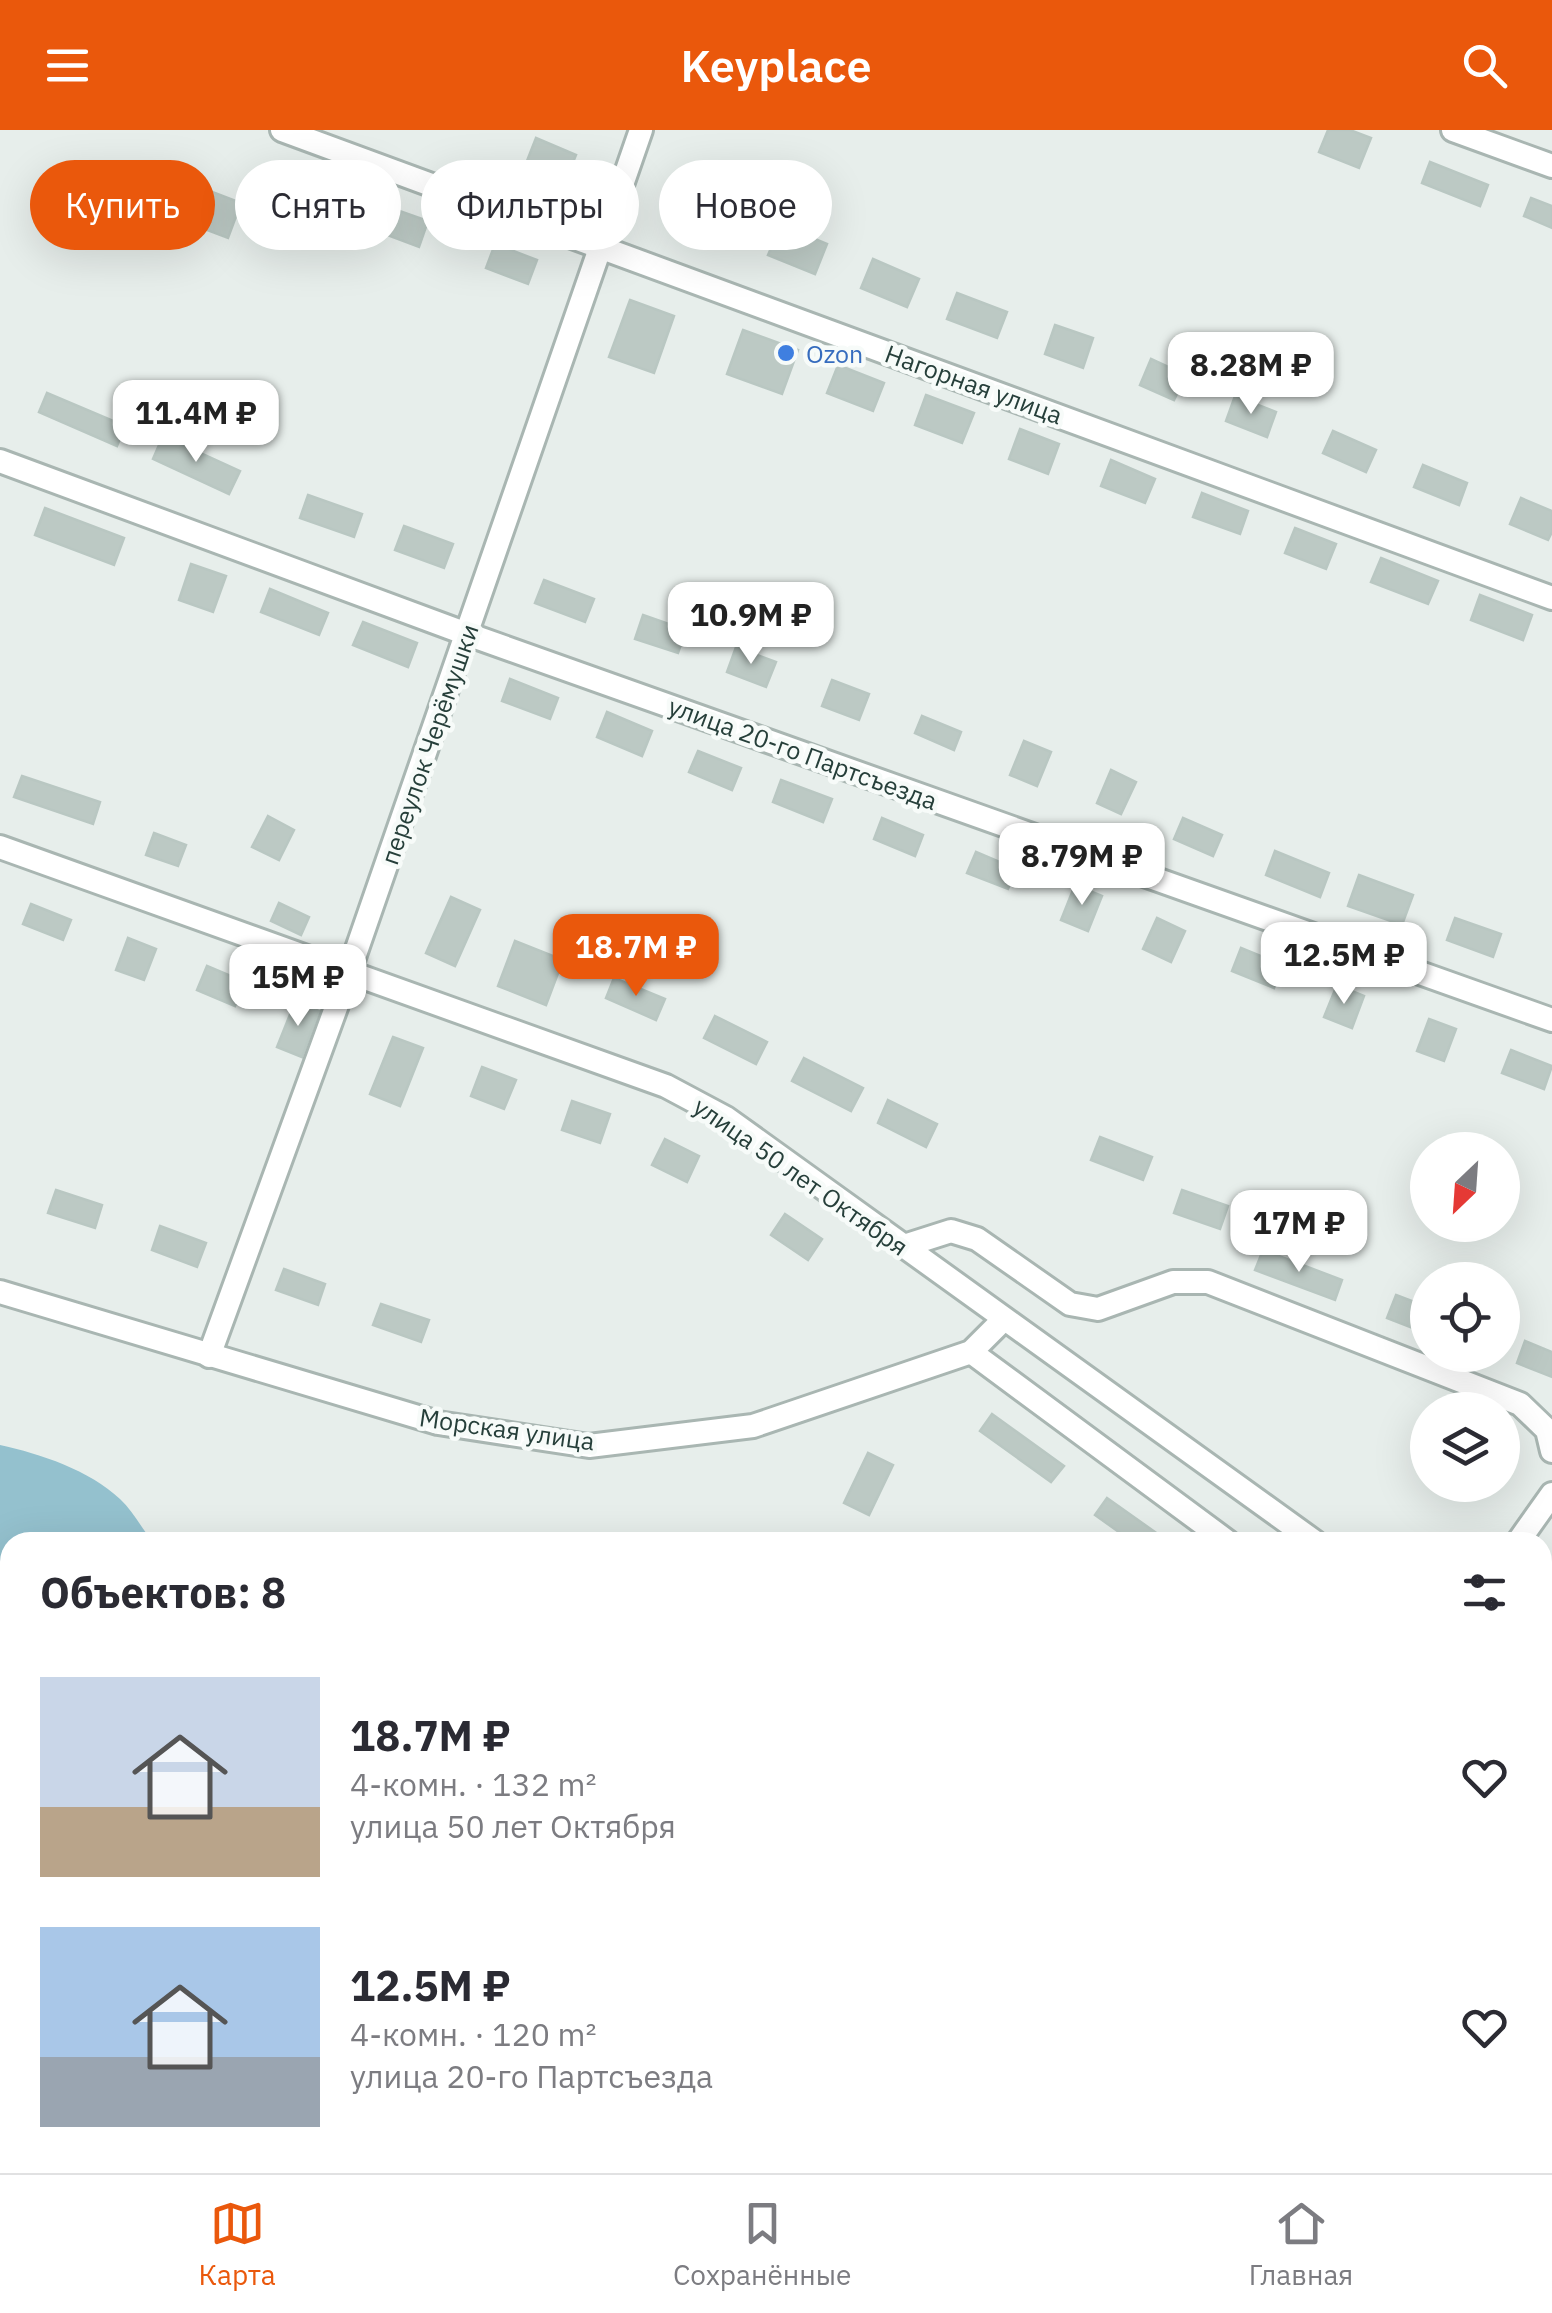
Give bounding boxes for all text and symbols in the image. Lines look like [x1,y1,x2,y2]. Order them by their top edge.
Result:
text: Keyplace [680,36,872,94]
icon: menu [40,38,95,93]
icon: search [1457,38,1512,93]
chip: Купить [30,160,215,250]
chip: Снять [235,160,401,250]
chip: Фильтры [421,160,639,250]
chip: Новое [659,160,832,250]
pin: 8.28M ₽ [1159,332,1343,417]
place label: Ozon [806,337,863,370]
street label: Нагорная улица [881,337,1067,431]
marker: Ozon [775,342,797,364]
text: 8.28M ₽ [1190,343,1312,385]
pin: 11.4M ₽ [104,380,288,465]
text: 11.4M ₽ [135,391,257,433]
pin: 10.9M ₽ [659,582,843,667]
text: 10.9M ₽ [690,593,812,635]
street label: переулок Черёмушки [372,619,486,869]
street label: улица 20-го Партсъезда [664,689,942,817]
pin: 8.79M ₽ [990,823,1174,908]
text: 8.79M ₽ [1021,834,1143,876]
pin: 18.7M ₽ [544,914,728,999]
pin: 12.5M ₽ [1252,922,1436,1007]
text: 18.7M ₽ [575,925,697,967]
text: 12.5M ₽ [1283,933,1405,975]
pin: 15M ₽ [228,944,368,1029]
text: 15M ₽ [251,955,345,997]
street label: улица 50 лет Октября [687,1089,915,1263]
north arrow [1410,1132,1520,1242]
map controls [1410,1132,1520,1502]
pin: 17M ₽ [1229,1190,1369,1275]
text: 17M ₽ [1252,1201,1346,1243]
button: locate [1410,1262,1520,1372]
button: layers [1410,1392,1520,1502]
street label: Морская улица [417,1400,597,1458]
text: Объектов: 8 [40,1565,286,1620]
icon: filters [1457,1565,1512,1620]
text: 18.7M ₽ [350,1708,511,1763]
icon: home [120,1717,240,1837]
icon: heart [1457,1750,1512,1805]
text: 4-комн. · 132 m² [350,1763,596,1805]
text: улица 50 лет Октября [350,1805,676,1847]
text: 12.5M ₽ [350,1958,511,2013]
icon: home [120,1967,240,2087]
icon: heart [1457,2000,1512,2055]
text: 4-комн. · 120 m² [350,2013,596,2055]
text: улица 20-го Партсъезда [350,2055,713,2097]
tab: Карта [199,2196,276,2293]
tab: Сохранённые [673,2196,851,2293]
tab: Главная [1249,2196,1353,2293]

